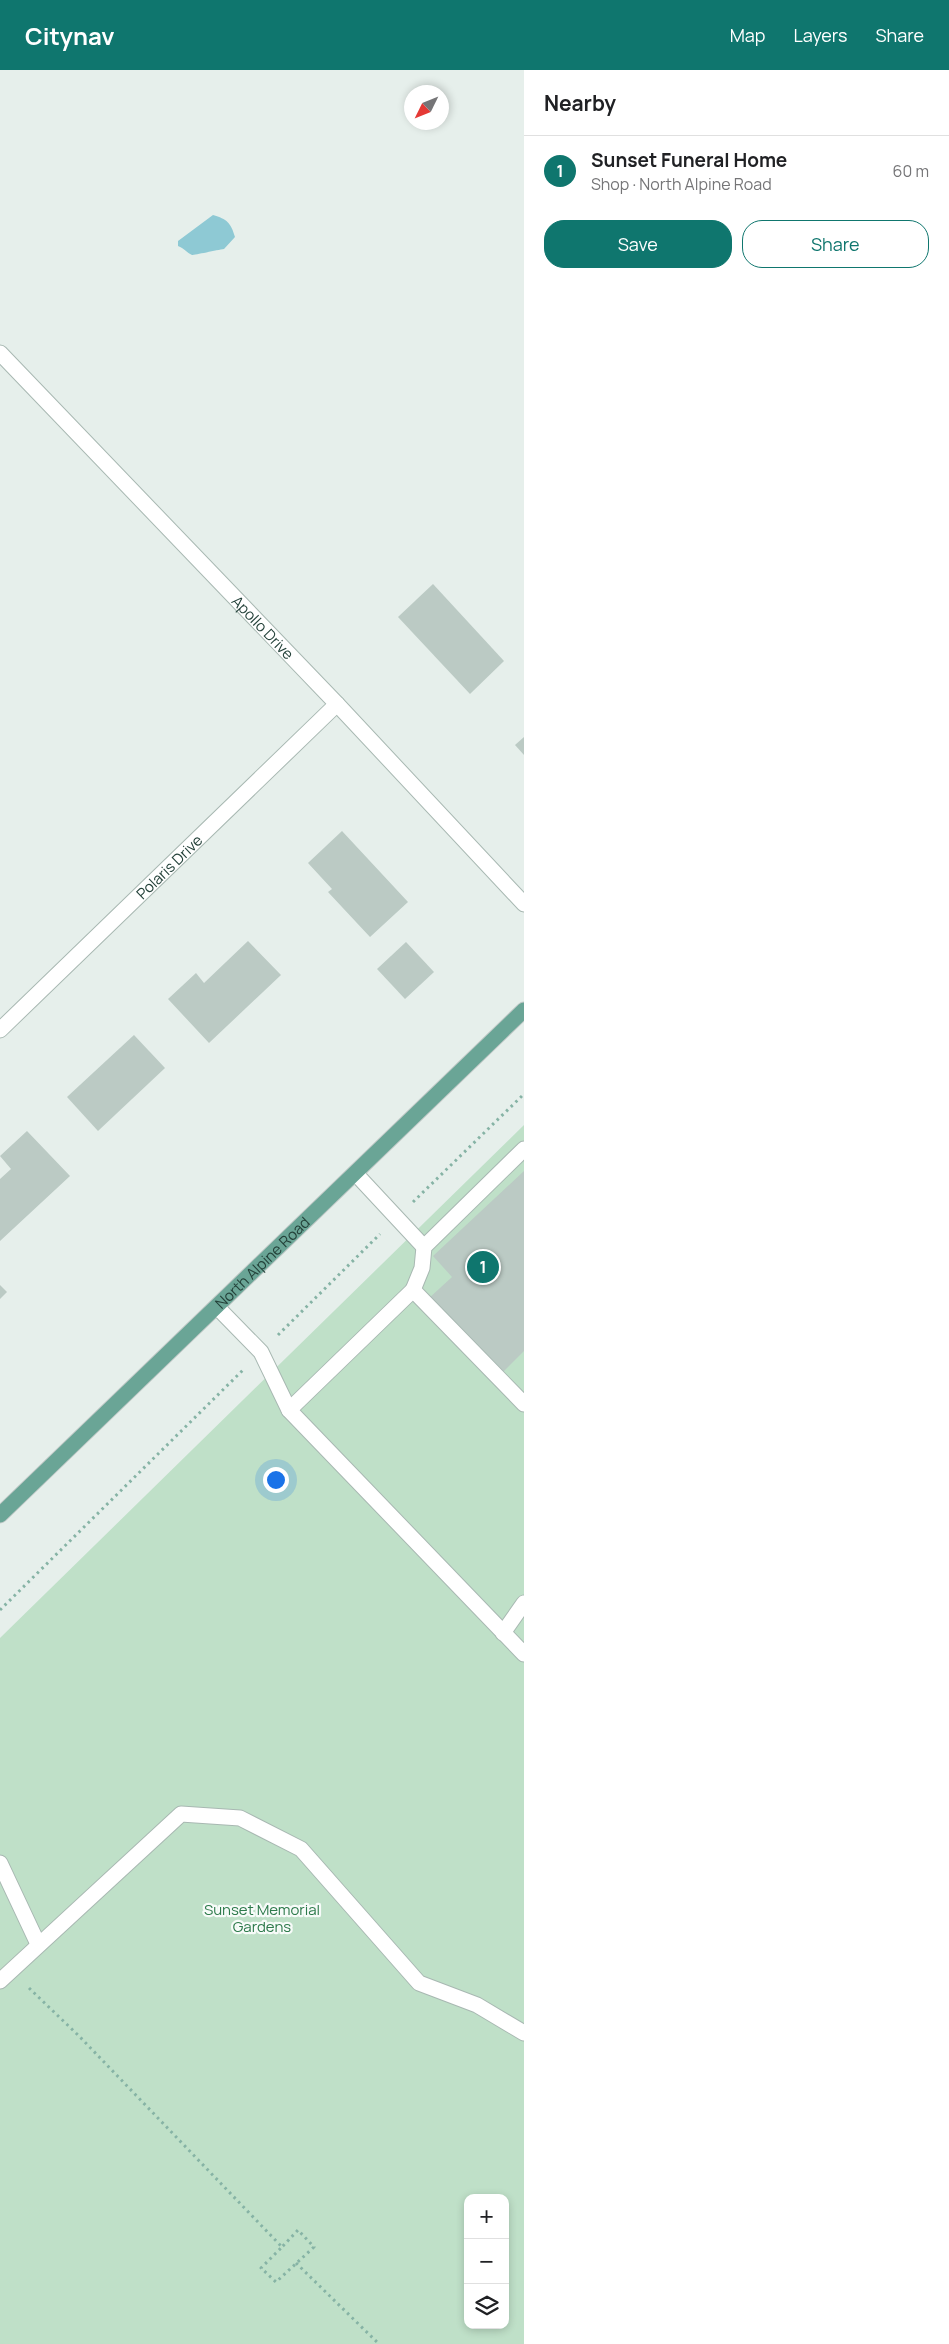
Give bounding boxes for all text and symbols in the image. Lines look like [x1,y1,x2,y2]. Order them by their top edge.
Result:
text: Citynav [25,19,115,52]
text: Map [730,23,765,47]
text: Layers [793,23,847,47]
text: Share [875,23,924,47]
north arrow [404,85,449,130]
text: Nearby [544,89,616,117]
text: Sunset Funeral Home [591,147,787,173]
text: 1 [556,160,564,182]
text: 60 m [893,160,929,182]
text: Shop · North Alpine Road [591,173,772,195]
button: Save [544,220,732,268]
button: Share [742,220,929,268]
street label: Apollo Drive [227,591,299,664]
street label: Polaris Drive [131,829,207,904]
street label: North Alpine Road [210,1212,314,1313]
pin: 1 [467,1248,499,1286]
your location [263,1467,289,1493]
park label: Sunset Memorial Gardens [204,1899,320,1937]
map controls [464,2194,509,2329]
button: + [464,2194,509,2239]
button: − [464,2239,509,2284]
button: layers [464,2284,509,2329]

